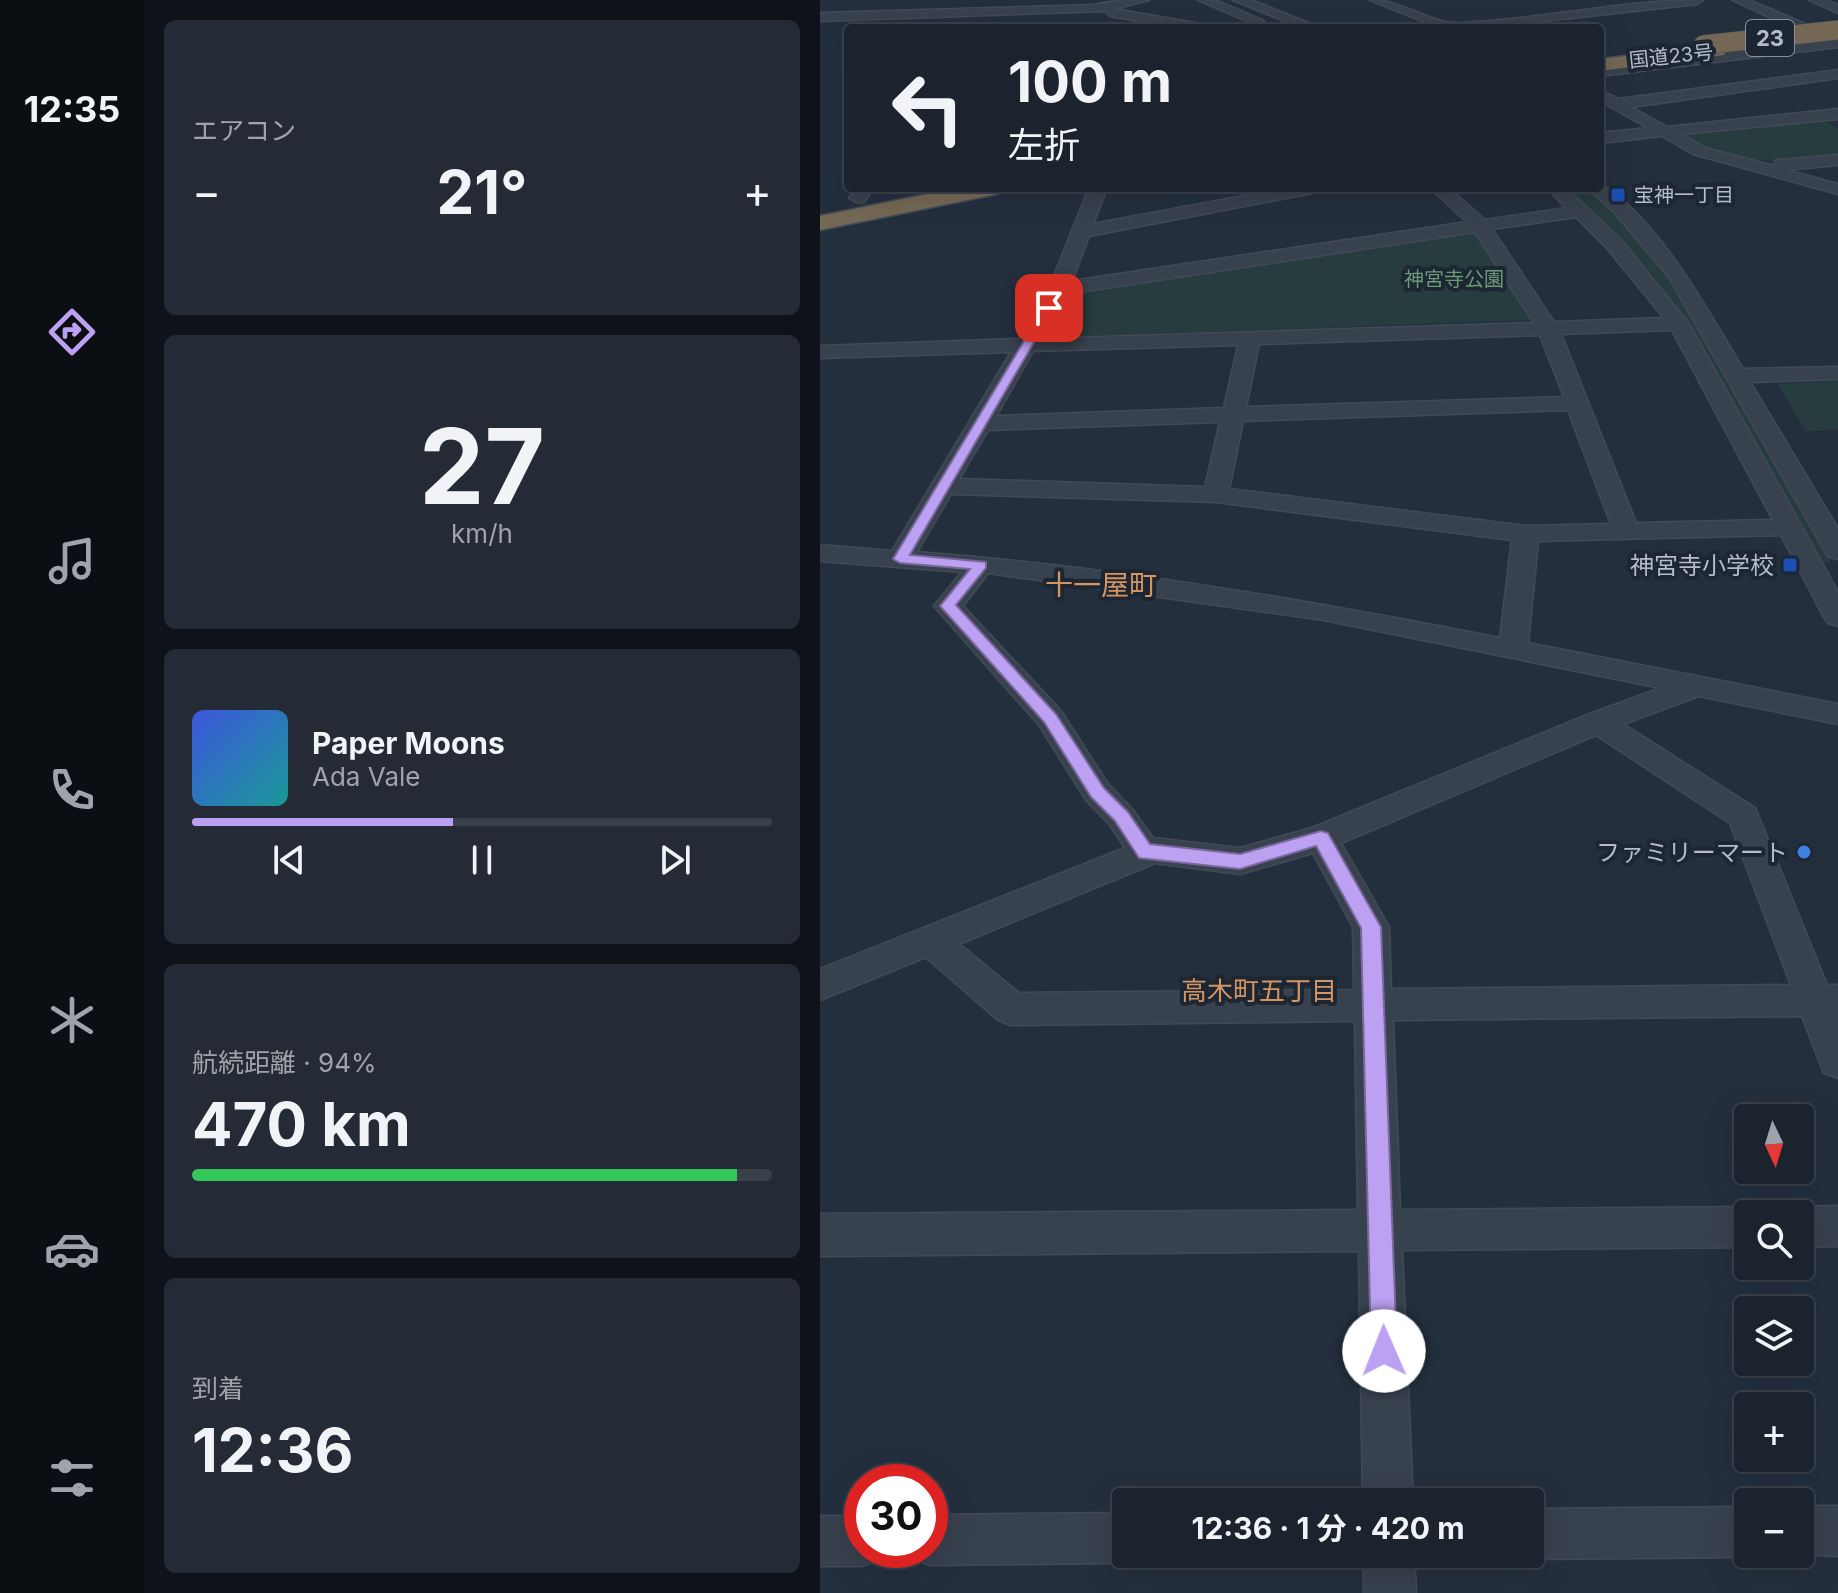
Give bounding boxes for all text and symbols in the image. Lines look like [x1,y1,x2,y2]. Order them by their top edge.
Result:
road number: 23 [1746,20,1794,56]
street label: 国道23号 [1628,40,1714,72]
text: 100 m [1008,48,1172,116]
icon: left [876,56,980,160]
text: 12:35 [24,87,120,131]
text: エアコン [192,115,296,146]
text: 左折 [1008,123,1080,167]
text: 21° [436,156,528,228]
text: − [192,165,221,219]
text: + [743,165,772,219]
place label: 宝神一丁目 [1634,183,1734,207]
marker: 宝神一丁目 [1609,186,1627,204]
park label: 神宮寺公園 [1404,267,1504,291]
pin [1015,274,1083,342]
icon: arrive [1027,286,1071,330]
icon: directions [44,304,100,360]
text: 27 [419,403,545,529]
text: km/h [451,518,513,549]
icon: music [44,533,100,589]
place label: 神宮寺小学校 [1630,551,1774,580]
marker: 神宮寺小学校 [1781,556,1799,574]
district label: 十一屋町 [1045,568,1157,602]
text: Paper Moons [312,725,505,761]
text: Ada Vale [312,761,420,792]
icon: phone [44,762,100,818]
icon: previous [267,838,311,882]
icon: pause [460,838,504,882]
icon: next [653,838,697,882]
place label: ファミリーマート [1596,838,1788,867]
marker: ファミリーマート [1795,843,1813,861]
district label: 高木町五丁目 [1181,975,1337,1006]
icon: climate [44,992,100,1048]
text: 航続距離 · 94% [192,1047,377,1078]
text: 470 km [192,1088,411,1160]
north arrow [1734,1104,1814,1184]
map controls [1734,1104,1814,1568]
button: search [1734,1200,1814,1280]
icon: car [44,1221,100,1277]
button: layers [1734,1296,1814,1376]
position arrow [1342,1309,1426,1393]
text: 到着 [192,1373,244,1404]
button: + [1734,1392,1814,1472]
text: 12:36 [192,1414,353,1486]
icon: filters [44,1450,100,1506]
speed limit sign: 30 [844,1464,948,1568]
button: − [1734,1488,1814,1568]
text: 12:36 · 1 分 · 420 m [1191,1510,1465,1546]

